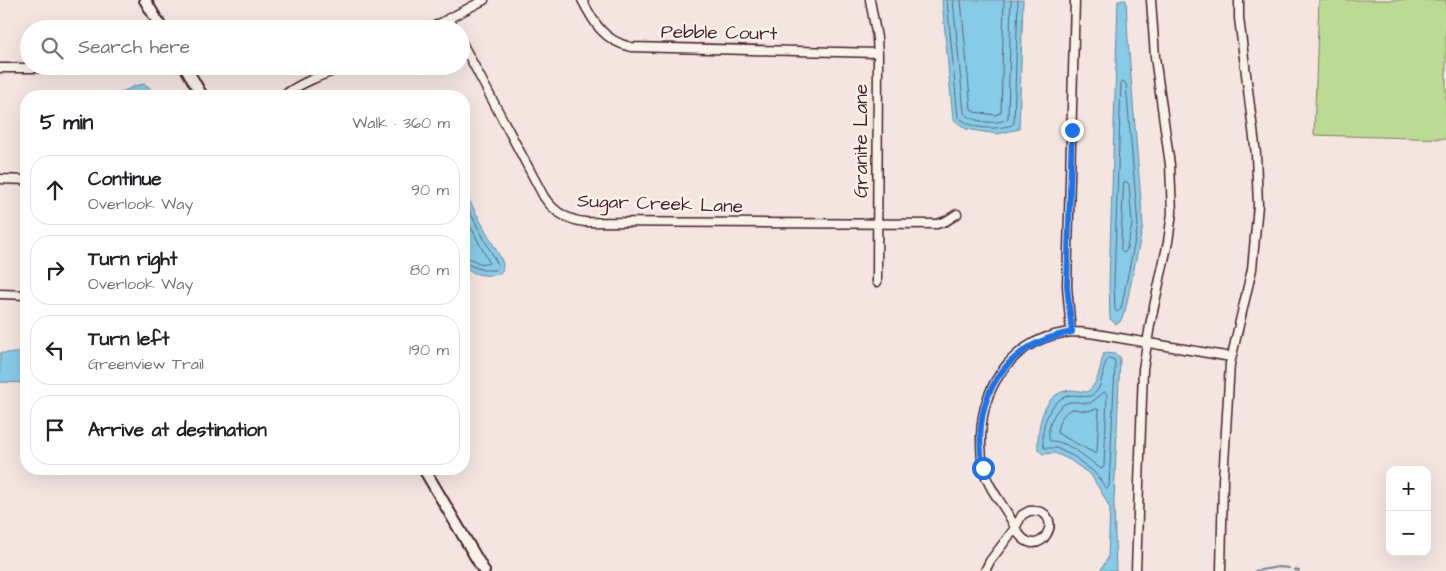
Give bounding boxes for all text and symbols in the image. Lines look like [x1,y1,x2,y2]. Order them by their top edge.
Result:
street label: Pebble Court [660,18,778,48]
search box [20,20,470,75]
icon: search [38,34,66,62]
text: Search here [78,34,190,61]
street label: Granite Lane [848,84,875,198]
text: 5 min [40,108,93,137]
text: Walk · 360 m [352,112,450,134]
route end [1061,119,1084,142]
text: Continue [88,166,162,193]
icon: ahead [41,176,69,204]
text: 90 m [411,179,449,201]
street label: Sugar Creek Lane [577,188,743,221]
text: Overlook Way [88,193,193,215]
text: Turn right [88,246,177,273]
icon: right [41,256,69,284]
text: 80 m [410,259,449,281]
text: Overlook Way [88,273,193,295]
text: Turn left [88,326,169,353]
icon: left [41,336,69,364]
text: 190 m [409,339,449,361]
text: Greenview Trail [88,353,204,375]
icon: arrive [41,416,69,444]
text: Arrive at destination [88,417,267,444]
route start [972,457,995,480]
map controls [1386,466,1431,556]
button: + [1386,466,1431,511]
button: − [1386,511,1431,556]

